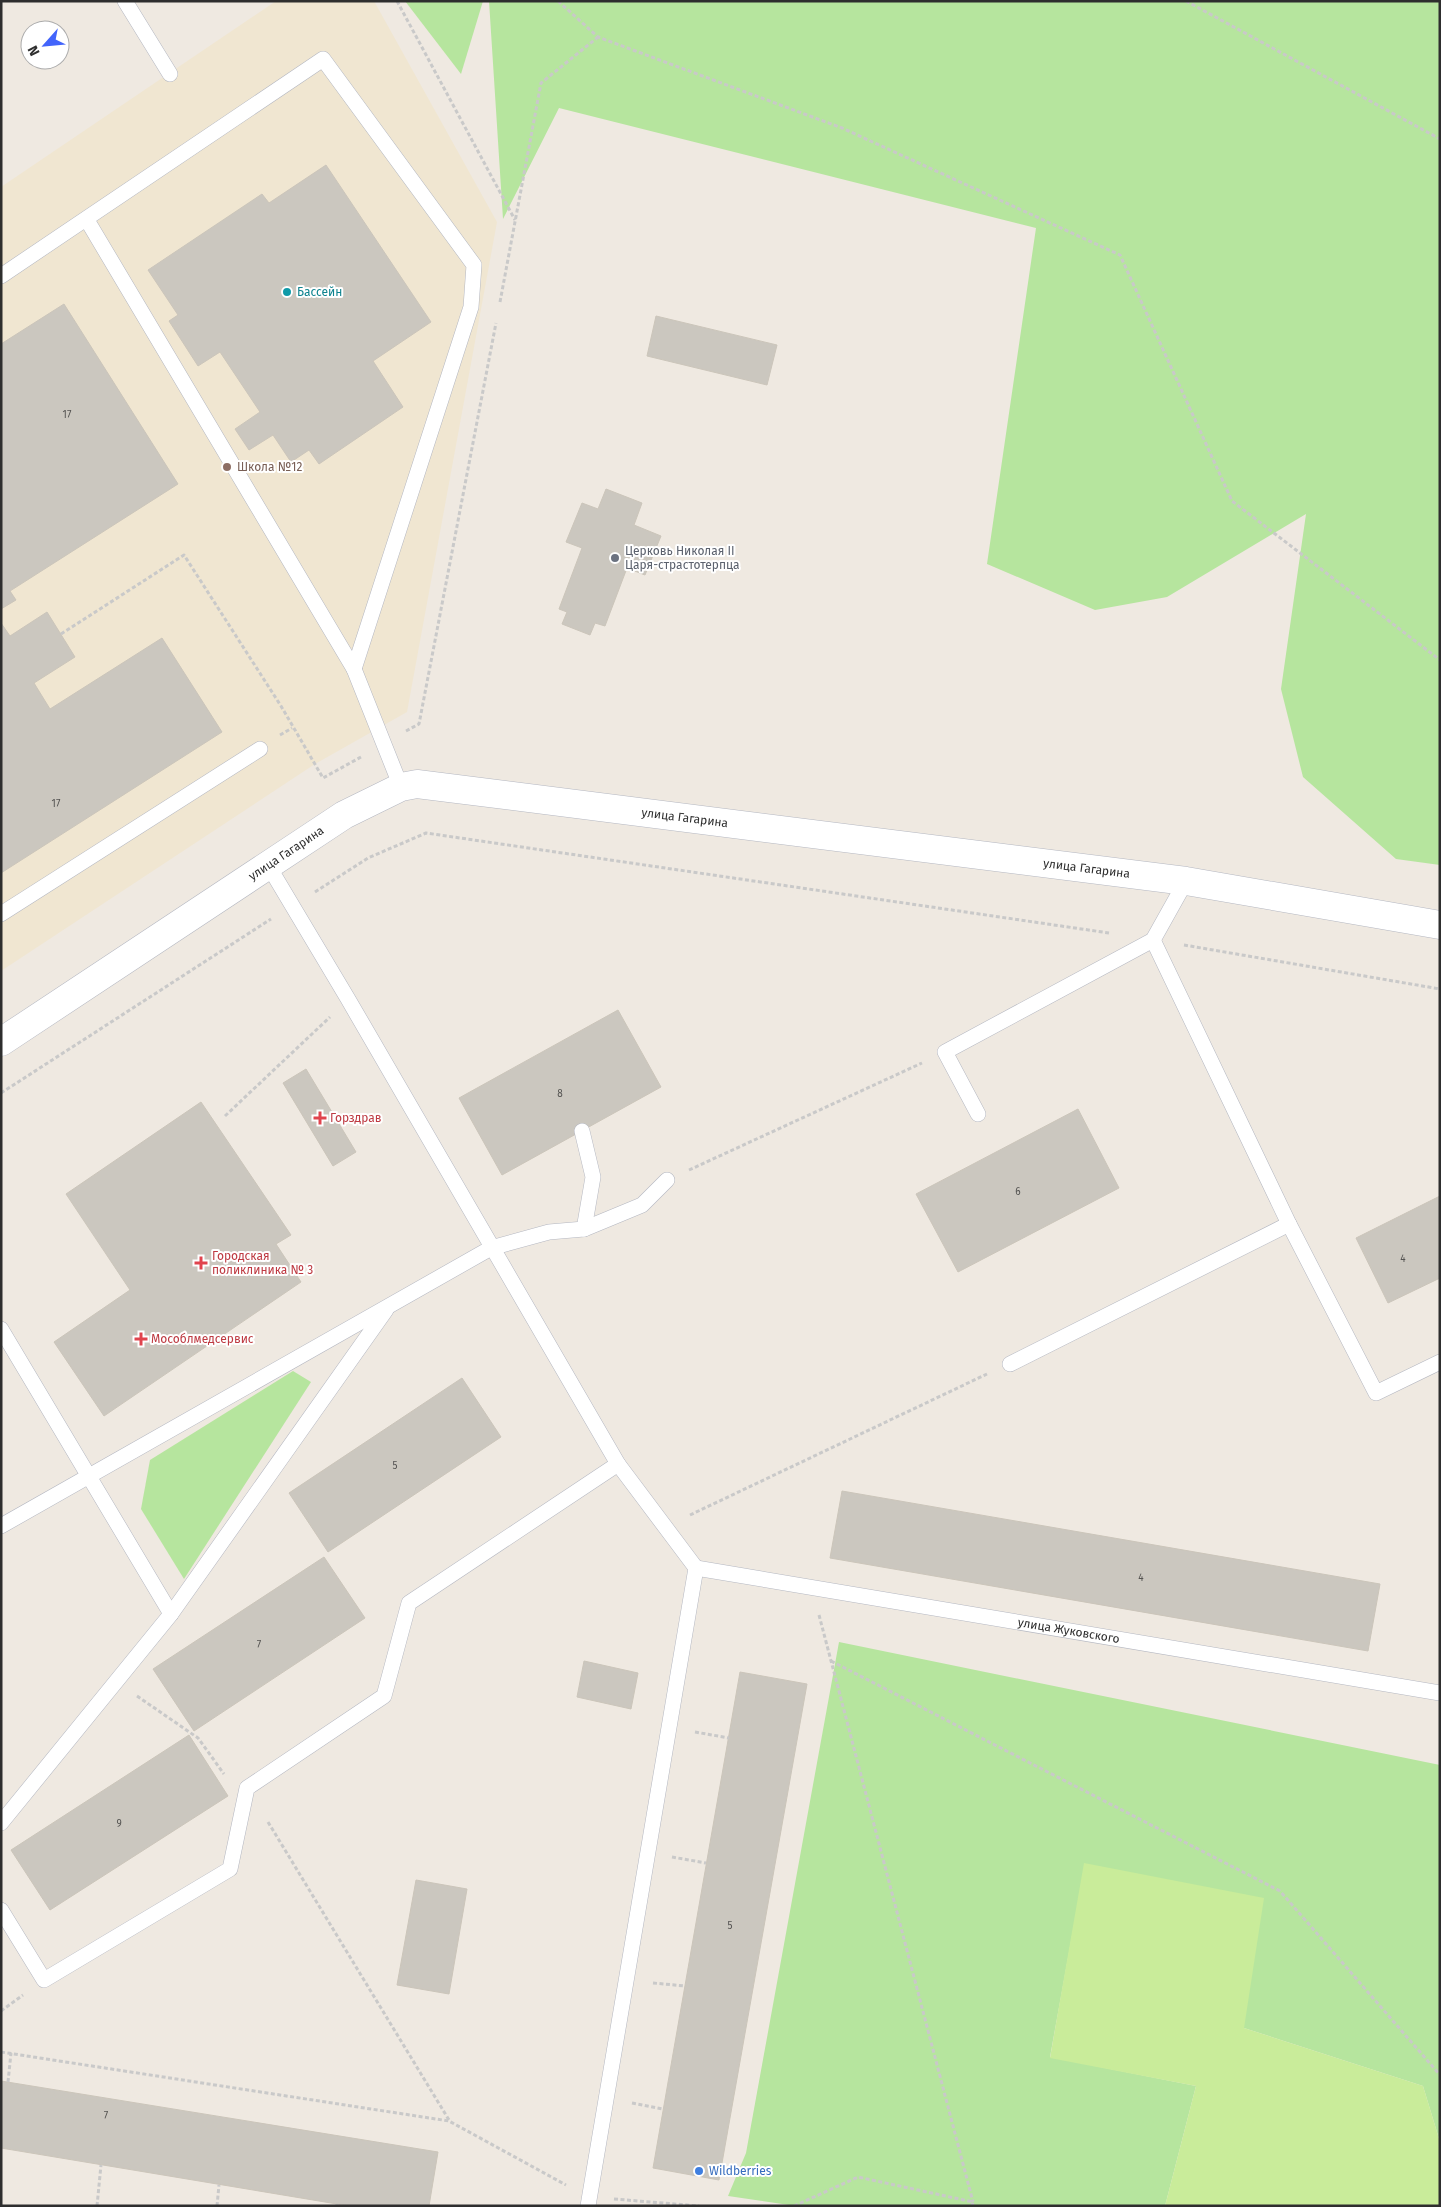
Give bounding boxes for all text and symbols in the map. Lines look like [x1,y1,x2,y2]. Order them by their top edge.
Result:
north arrow [20,20,70,70]
text: N [24,43,44,59]
place label: Бассейн [297,285,342,299]
marker: Бассейн [281,286,293,298]
house number: 17 [63,409,72,421]
place label: Школа №12 [237,460,302,474]
marker: Школа №12 [221,461,233,473]
place label: Церковь Николая II Царя-страстотерпца [625,544,740,572]
marker: Церковь Николая II Царя-страстотерпца [609,552,621,564]
house number: 17 [52,798,61,810]
street label: улица Гагарина [641,805,729,830]
street label: улица Гагарина [246,823,326,883]
street label: улица Гагарина [1042,856,1131,881]
house number: 8 [557,1088,563,1100]
place label: Горздрав [330,1111,382,1125]
marker: Горздрав [314,1112,326,1124]
house number: 6 [1015,1186,1021,1198]
place label: Городская поликлиника № 3 [212,1249,313,1277]
house number: 4 [1400,1253,1406,1265]
marker: Городская поликлиника № 3 [194,1256,208,1270]
place label: Мособлмедсервис [151,1332,254,1346]
marker: Мособлмедсервис [135,1333,147,1345]
house number: 5 [392,1460,398,1472]
house number: 4 [1138,1572,1144,1584]
street label: улица Жуковского [1017,1615,1121,1646]
house number: 7 [257,1639,262,1651]
house number: 9 [116,1818,122,1830]
house number: 5 [727,1920,733,1932]
house number: 7 [104,2110,109,2122]
place label: Wildberries [709,2164,772,2178]
marker: Wildberries [693,2165,705,2177]

